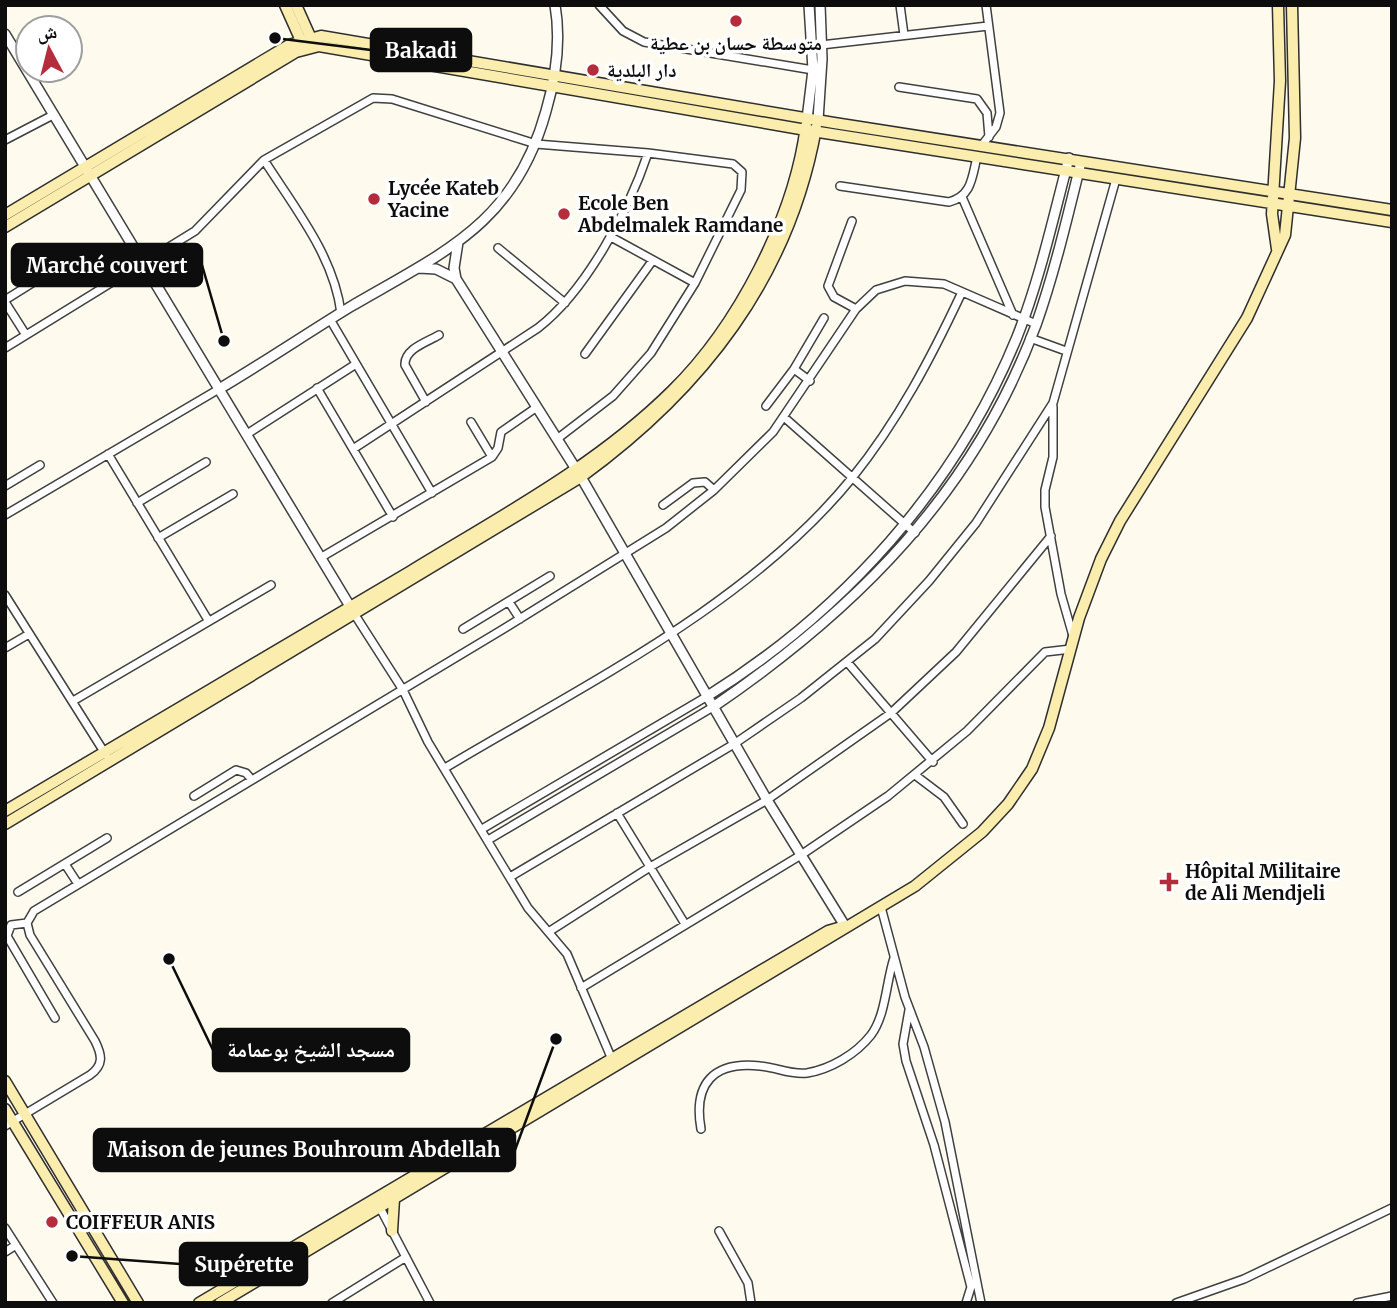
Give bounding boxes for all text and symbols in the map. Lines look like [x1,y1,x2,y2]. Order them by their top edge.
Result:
marker: متوسطة حسان بن عطية [728,13,744,29]
north arrow [14,14,84,84]
text: ش [35,19,58,45]
callout: Bakadi [371,29,471,71]
place label: متوسطة حسان بن عطية [650,31,822,55]
text: Bakadi [385,37,457,64]
place label: دار البلدية [607,58,677,82]
marker: دار البلدية [585,62,601,78]
place label: Lycée Kateb Yacine [387,176,499,222]
marker: Lycée Kateb Yacine [366,191,382,207]
place label: Ecole Ben Abdelmalek Ramdane [577,191,783,237]
marker: Ecole Ben Abdelmalek Ramdane [556,206,572,222]
callout: Marché couvert [12,244,202,286]
text: Marché couvert [26,252,188,279]
place label: Hôpital Militaire de Ali Mendjeli [1185,859,1341,905]
marker: Hôpital Militaire de Ali Mendjeli [1159,872,1179,892]
callout: مسجد الشيخ بوعمامة [213,1029,409,1071]
text: مسجد الشيخ بوعمامة [227,1036,395,1064]
callout: Maison de jeunes Bouhroum Abdellah [94,1129,515,1171]
text: Maison de jeunes Bouhroum Abdellah [107,1136,501,1163]
place label: COIFFEUR ANIS [66,1210,215,1234]
marker: COIFFEUR ANIS [44,1214,60,1230]
callout: Supérette [180,1243,307,1285]
text: Supérette [194,1251,294,1278]

